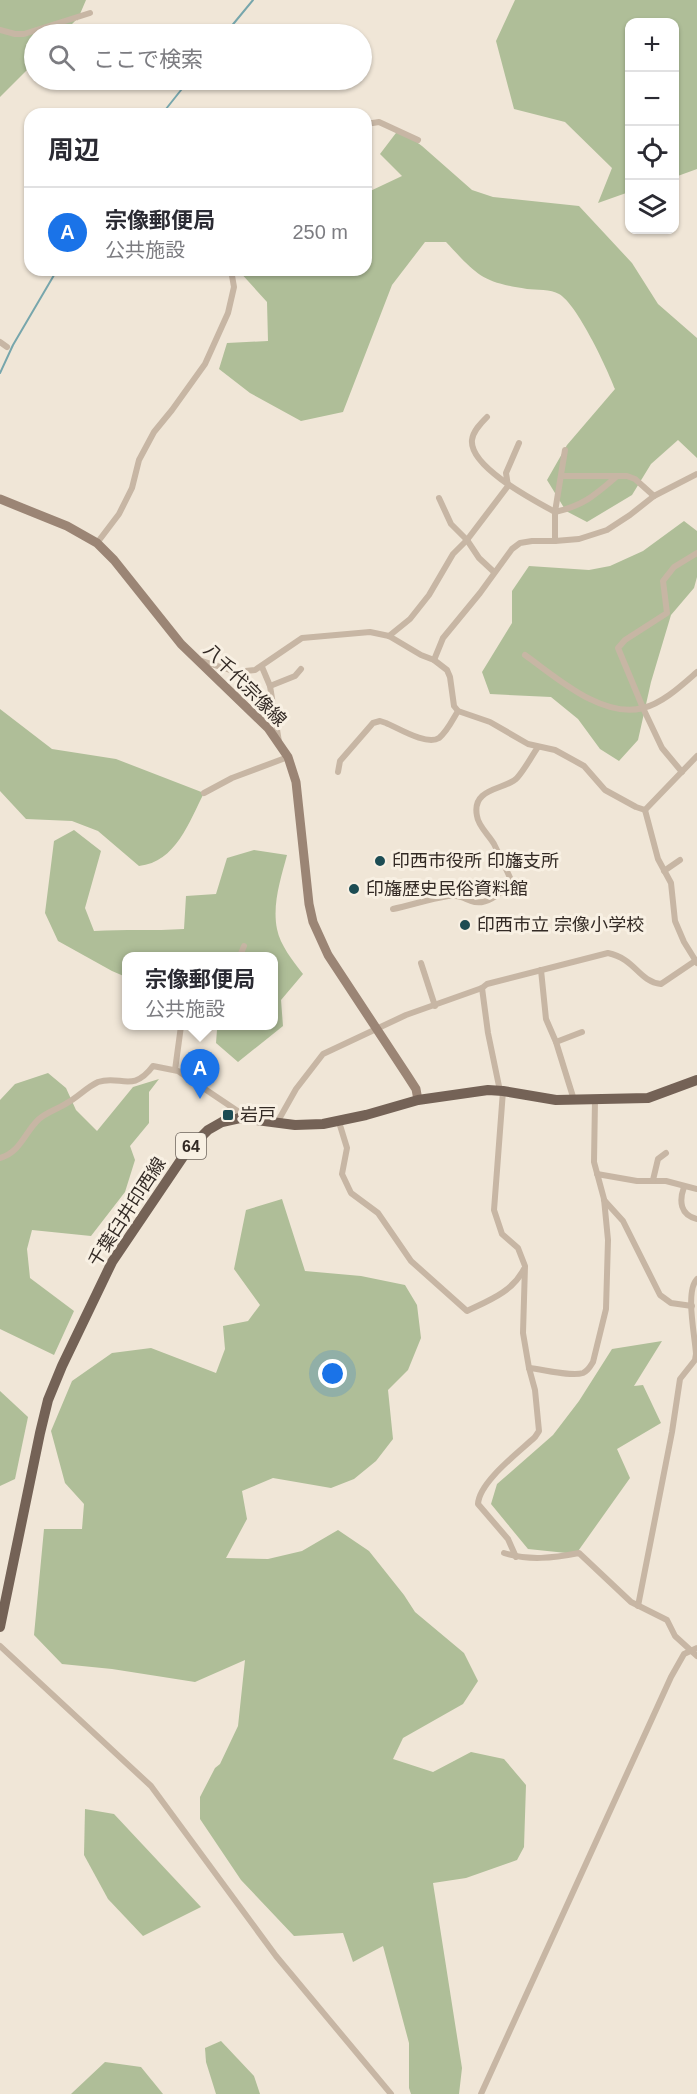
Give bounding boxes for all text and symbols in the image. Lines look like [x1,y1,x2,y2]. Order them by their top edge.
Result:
map controls [625,18,679,234]
button: + [625,18,679,72]
search box [24,24,372,90]
icon: search [45,41,78,74]
text: ここで検索 [93,47,203,72]
button: − [625,72,679,126]
button: locate [625,126,679,180]
text: 周辺 [48,135,100,165]
button: layers [625,180,679,234]
text: 宗像郵便局 [105,208,215,233]
text: A [60,221,75,243]
text: 250 m [292,221,348,243]
text: 公共施設 [105,239,185,261]
street label: 八千代宗像線 [200,640,290,730]
place label: 印西市役所 印旛支所 [392,851,559,871]
marker: 印西市役所 印旛支所 [373,854,387,868]
place label: 印旛歴史民俗資料館 [366,879,528,899]
marker: 印旛歴史民俗資料館 [347,882,361,896]
place label: 印西市立 宗像小学校 [477,915,644,935]
marker: 印西市立 宗像小学校 [458,918,472,932]
popup [122,952,278,1030]
text: 宗像郵便局 [145,967,255,992]
text: 公共施設 [145,998,225,1020]
pin: A [180,1050,220,1099]
place label: 岩戸 [240,1105,276,1125]
marker: 岩戸 [221,1108,235,1122]
road number: 64 [176,1133,206,1159]
street label: 千葉臼井印西線 [84,1154,170,1270]
your location [318,1359,347,1388]

